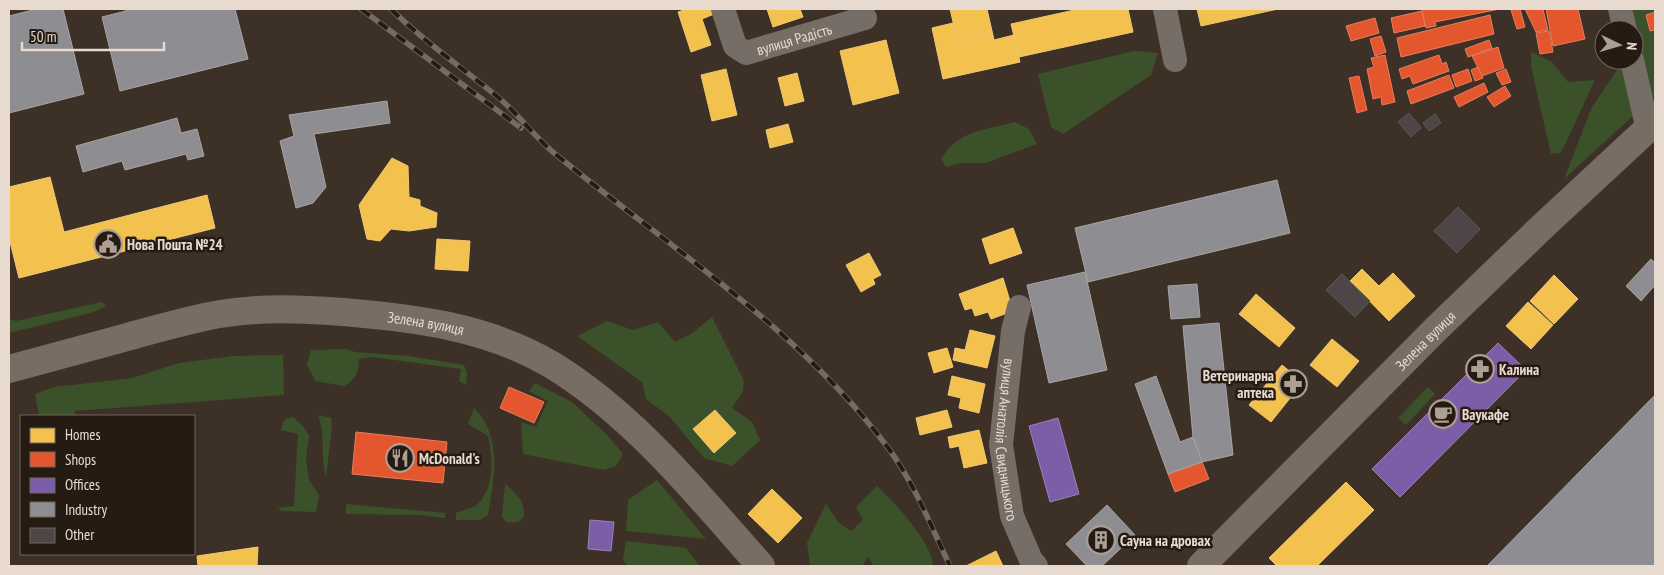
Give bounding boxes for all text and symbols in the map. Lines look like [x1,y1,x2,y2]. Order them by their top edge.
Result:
street label: вулиця Радість [754,19,834,59]
scale bar [22,20,165,52]
north arrow [1594,20,1644,70]
text: 50 m [30,27,56,46]
text: N [1623,42,1641,51]
public building icon: Нова Пошта №24 [93,229,123,259]
place label: Нова Пошта №24 [127,235,223,254]
street label: Зелена вулиця [1391,306,1459,374]
street label: Зелена вулиця [387,307,466,339]
pharmacy icon: Калина [1465,354,1495,384]
street label: вулиця Анатолія Свидницького [991,358,1022,524]
place label: Калина [1499,360,1539,379]
place label: Ветеринарна аптека [1203,366,1274,402]
pharmacy icon: Ветеринарна аптека [1278,369,1308,399]
cafe icon: Ваукафе [1428,399,1458,429]
place label: Ваукафе [1462,405,1509,424]
legend [20,415,195,555]
text: Homes [65,425,101,444]
restaurant icon: McDonald's [385,443,415,473]
place label: McDonald's [419,449,480,468]
text: Shops [65,450,96,469]
text: Offices [65,475,100,494]
text: Industry [65,500,107,519]
text: Other [65,525,95,544]
building icon: Сауна на дровах [1086,525,1116,555]
place label: Сауна на дровах [1120,531,1211,550]

